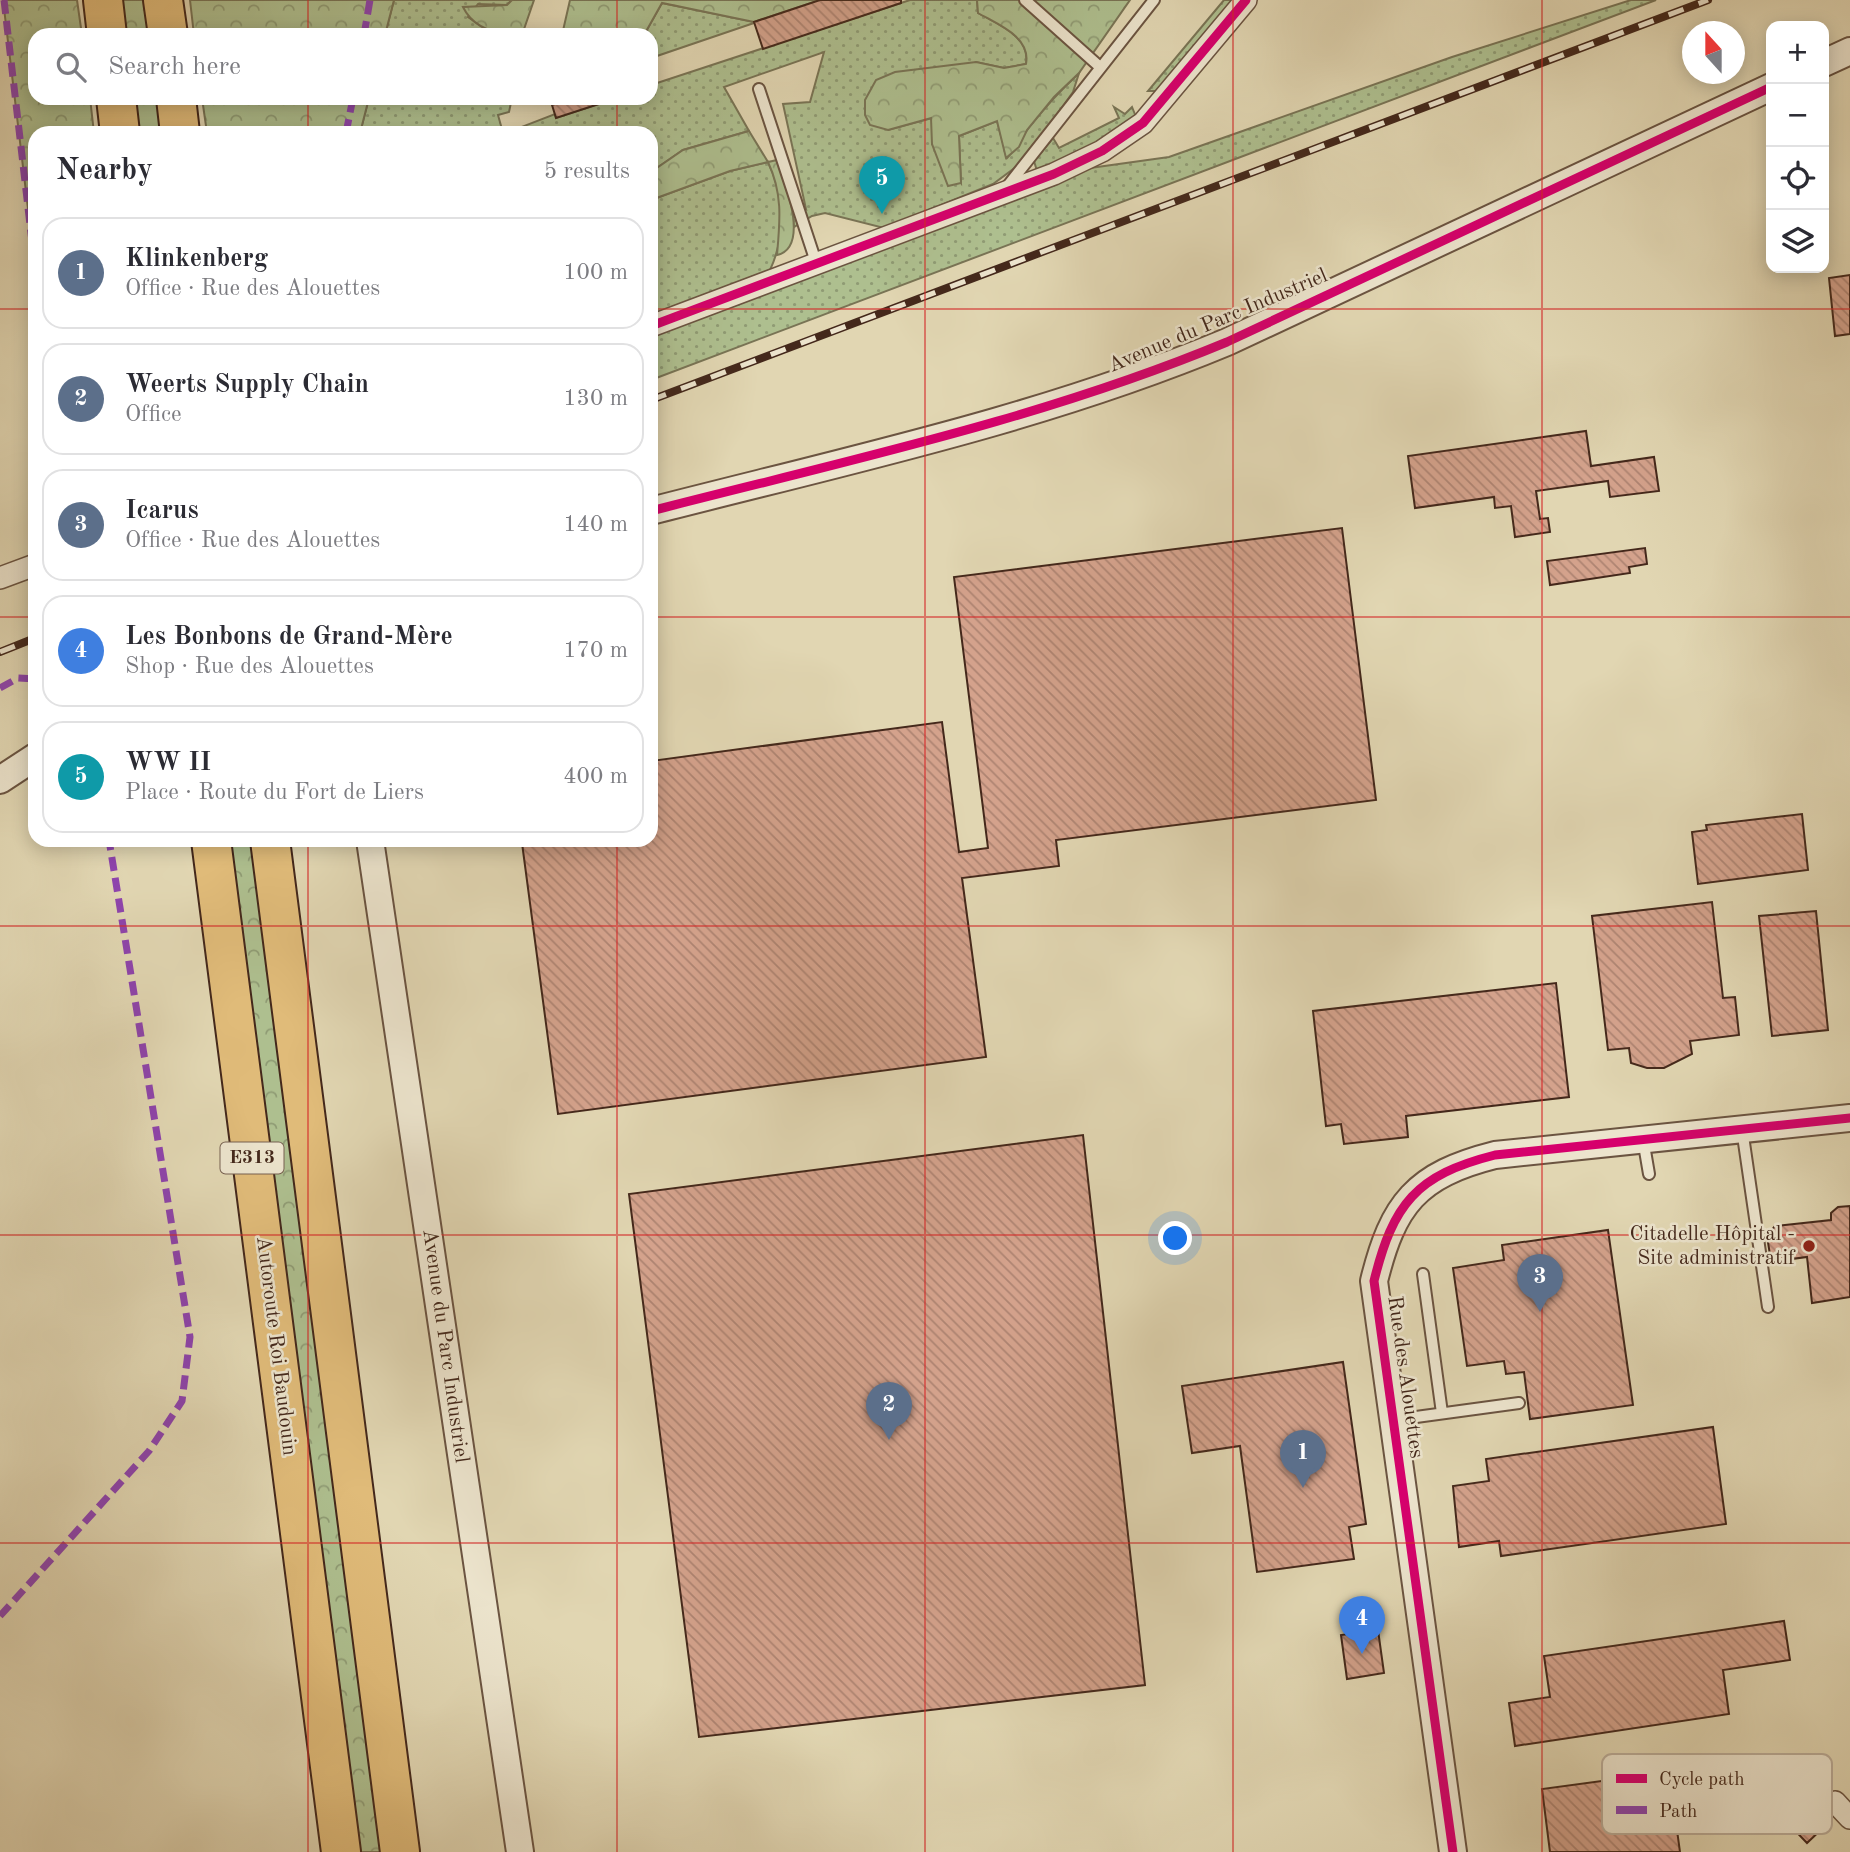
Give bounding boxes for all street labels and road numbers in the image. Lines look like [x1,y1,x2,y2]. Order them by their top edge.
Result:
street label: Avenue du Parc Industriel [1105,265,1331,377]
road number: E313 [220,1142,284,1174]
street label: Avenue du Parc Industriel [418,1228,472,1465]
street label: Autoroute Roi Baudouin [252,1235,300,1457]
street label: Rue des Alouettes [1383,1294,1427,1460]

